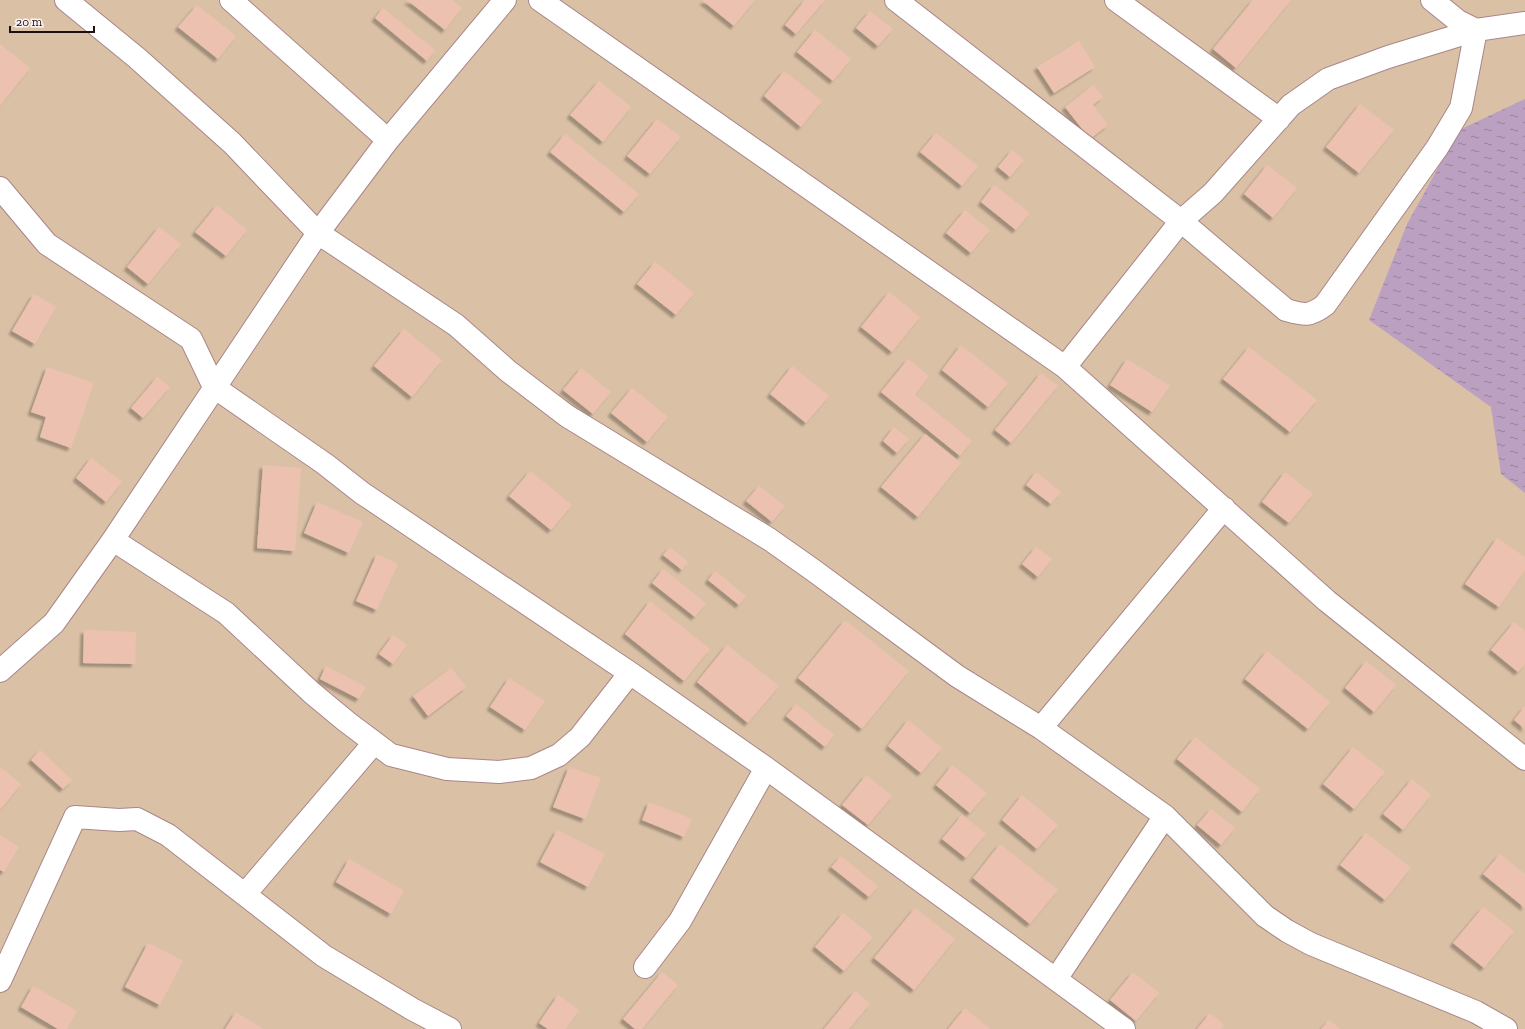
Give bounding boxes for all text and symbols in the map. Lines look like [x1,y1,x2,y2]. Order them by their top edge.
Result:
scale bar [10,8,94,34]
text: 20 m [16,15,43,29]

